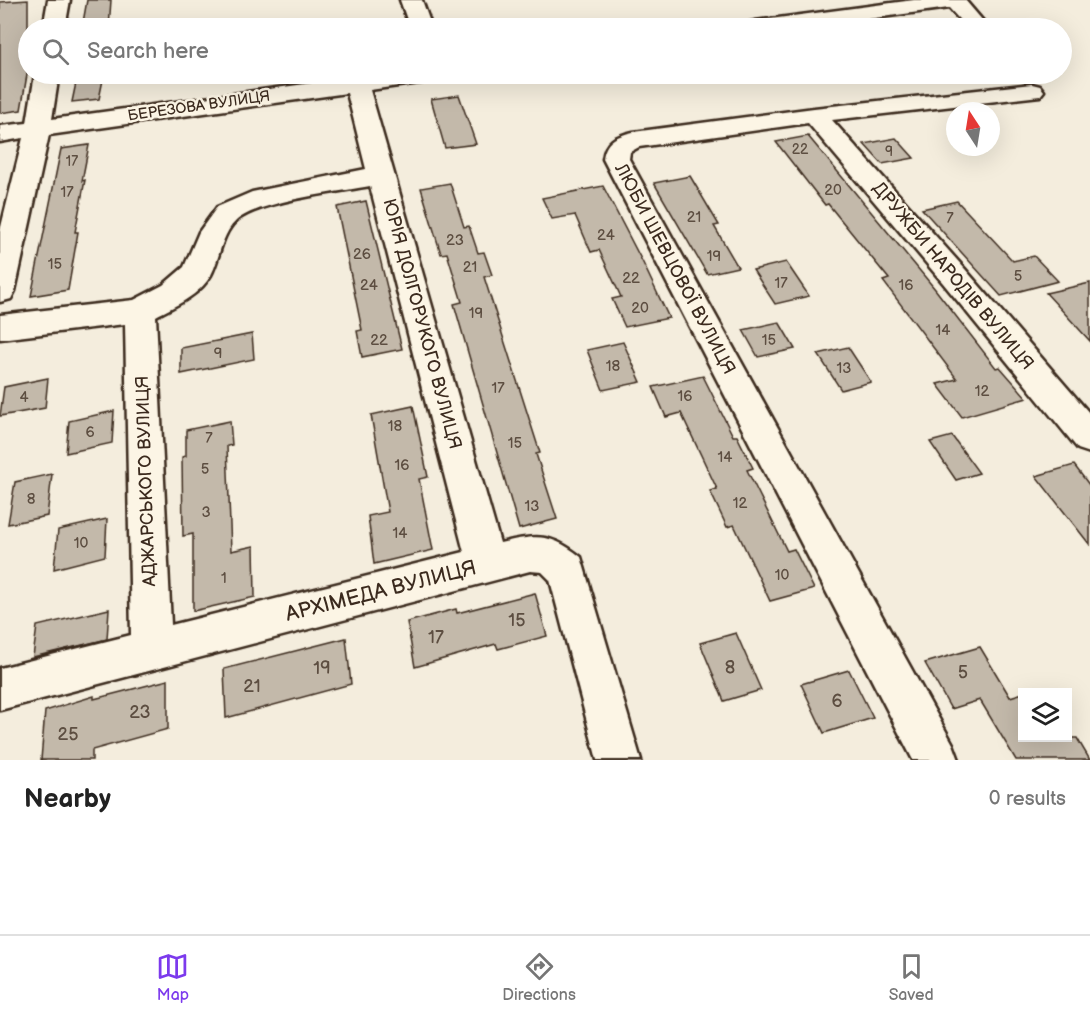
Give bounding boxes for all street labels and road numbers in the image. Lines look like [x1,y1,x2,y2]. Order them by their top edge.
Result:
street label: БЕРЕЗОВА ВУЛИЦЯ [127,87,271,125]
street label: ЛЮБИ ШЕВЦОВОЇ ВУЛИЦЯ [610,159,741,378]
street label: ДРУЖБИ НАРОДІВ ВУЛИЦЯ [868,178,1038,374]
street label: ЮРІЯ ДОЛГОРУКОГО ВУЛИЦЯ [378,196,466,452]
street label: АДЖАРСЬКОГО ВУЛИЦЯ [132,375,160,588]
street label: АРХІМЕДА ВУЛИЦЯ [282,555,479,627]

